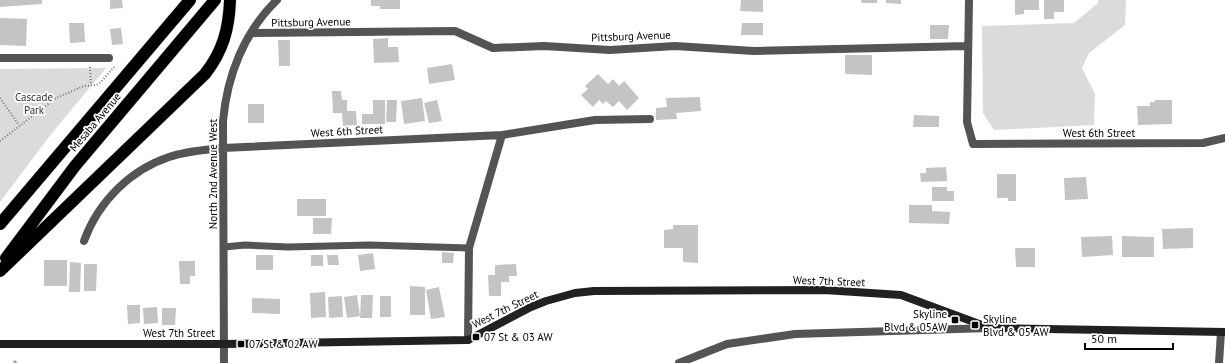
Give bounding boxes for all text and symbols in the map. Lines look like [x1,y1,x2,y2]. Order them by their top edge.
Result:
street label: Pittsburg Avenue [271,14,351,30]
street label: Pittsburg Avenue [591,28,671,44]
street label: Mesaba Avenue [66,89,124,154]
park label: Cascade Park [15,90,53,117]
street label: North 2nd Avenue West [206,119,220,229]
street label: West 6th Street [311,122,384,140]
street label: West 6th Street [1063,126,1135,140]
street label: West 7th Street [793,273,866,289]
street label: West 7th Street [470,287,541,331]
place label: Skyline Blvd & 05AW [884,307,948,334]
place label: Skyline Blvd & 05 AW [983,312,1049,339]
marker: Skyline Blvd & 05AW [950,315,960,325]
marker: Skyline Blvd & 05 AW [970,320,980,330]
scale bar [1085,325,1173,351]
street label: West 7th Street [143,326,215,340]
place label: 07 St & 03 AW [484,330,553,344]
text: 50 m [1091,331,1117,346]
marker: 07 St & 03 AW [471,332,481,342]
place label: 07 St & 02 AW [249,337,318,351]
marker: 07 St & 02 AW [236,339,246,349]

